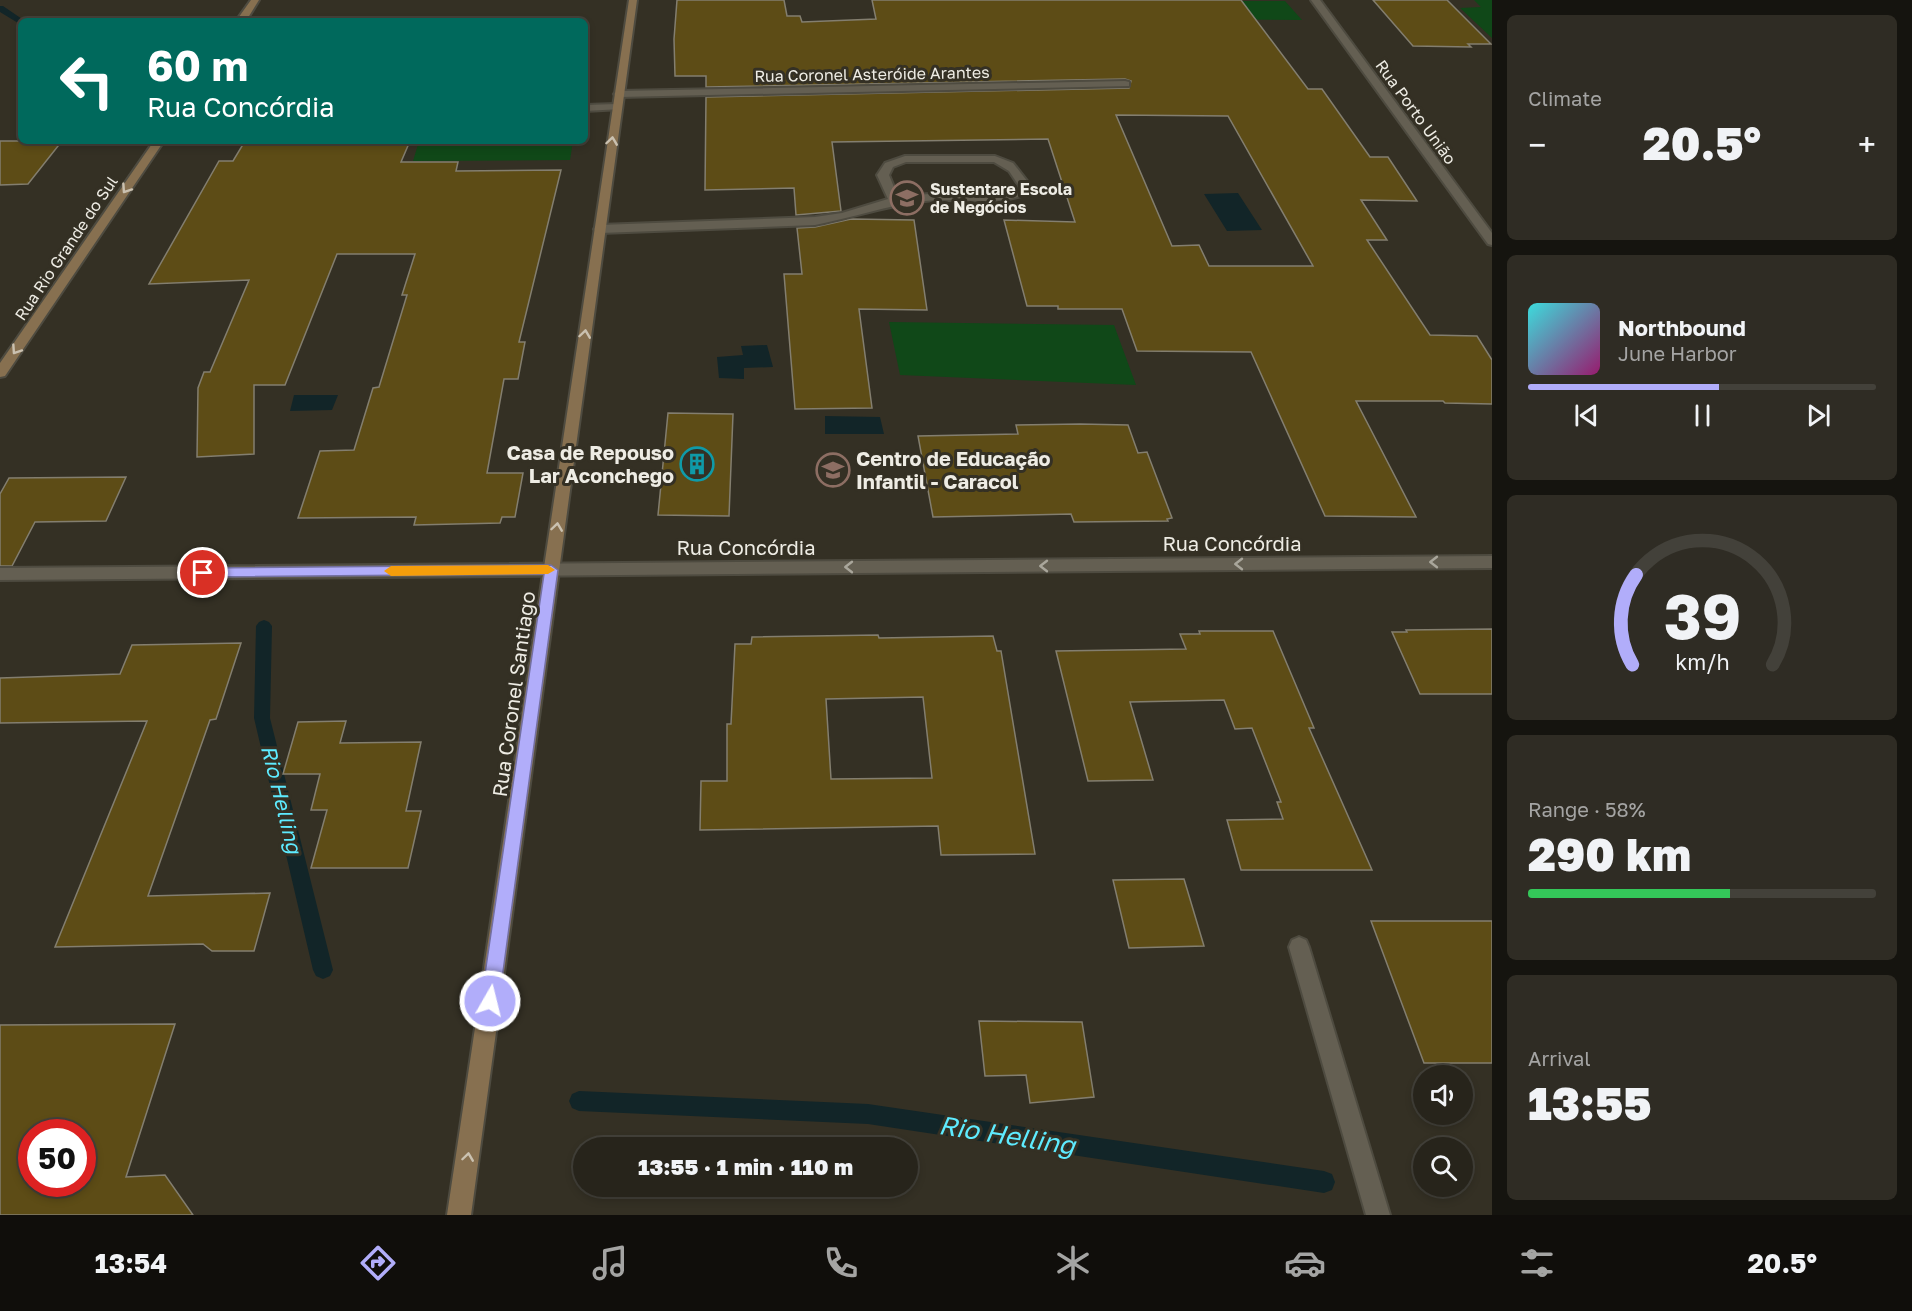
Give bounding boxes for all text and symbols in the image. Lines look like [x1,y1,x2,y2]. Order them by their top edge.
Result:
text: 60 m [147,40,248,90]
icon: left [48,42,126,120]
street label: Rua Porto União [1371,56,1461,168]
street label: Rua Coronel Asteróide Arantes [754,62,990,86]
text: Climate [1528,86,1602,110]
text: Rua Concórdia [147,91,335,123]
text: 20.5° [1643,116,1761,170]
text: − [1528,125,1546,164]
text: + [1858,125,1876,164]
one-way arrow [606,137,618,146]
street label: Rua Rio Grande do Sul [10,172,122,324]
place label: Sustentare Escola de Negócios [930,179,1072,217]
school or university icon: Sustentare Escola de Negócios [889,180,925,216]
one-way arrow [122,183,133,194]
text: Northbound [1618,314,1746,341]
one-way arrow [578,330,590,339]
text: June Harbor [1618,341,1737,365]
one-way arrow [12,344,23,355]
icon: previous [1570,399,1603,432]
icon: pause [1686,399,1719,432]
icon: next [1802,399,1835,432]
place label: Casa de Repouso Lar Aconchego [507,440,674,487]
building icon: Casa de Repouso Lar Aconchego [679,446,715,482]
place label: Centro de Educação Infantil - Caracol [856,446,1051,493]
school or university icon: Centro de Educação Infantil - Caracol [815,452,851,488]
one-way arrow [551,523,563,532]
street label: Rua Concórdia [1163,531,1301,555]
street label: Rua Concórdia [677,535,815,559]
pin [177,547,228,598]
icon: arrive [186,556,219,589]
one-way arrow [1429,556,1438,568]
one-way arrow [1234,558,1243,570]
one-way arrow [1039,559,1048,572]
one-way arrow [844,561,853,573]
text: 39 [1663,578,1741,653]
street label: Rua Coronel Santiago [487,590,539,798]
text: km/h [1675,649,1729,675]
water label: Rio Helling [256,742,309,858]
text: Range · 58% [1528,797,1646,821]
text: 290 km [1528,827,1691,881]
position arrow [458,969,522,1033]
text: Arrival [1528,1046,1591,1070]
map controls [1413,1065,1473,1197]
button: sound [1413,1065,1473,1125]
text: 13:55 [1528,1076,1652,1130]
water label: Rio Helling [937,1109,1079,1161]
speed limit sign: 50 [18,1119,96,1197]
button: search [1413,1137,1473,1197]
one-way arrow [461,1152,473,1162]
text: 13:55 · 1 min · 110 m [638,1153,853,1180]
icon: directions [357,1242,399,1284]
icon: music [589,1242,631,1284]
icon: phone [820,1242,862,1284]
icon: climate [1052,1242,1094,1284]
icon: car [1284,1242,1326,1284]
icon: filters [1516,1242,1558,1284]
text: 13:54 [95,1247,167,1279]
text: 20.5° [1747,1247,1817,1279]

